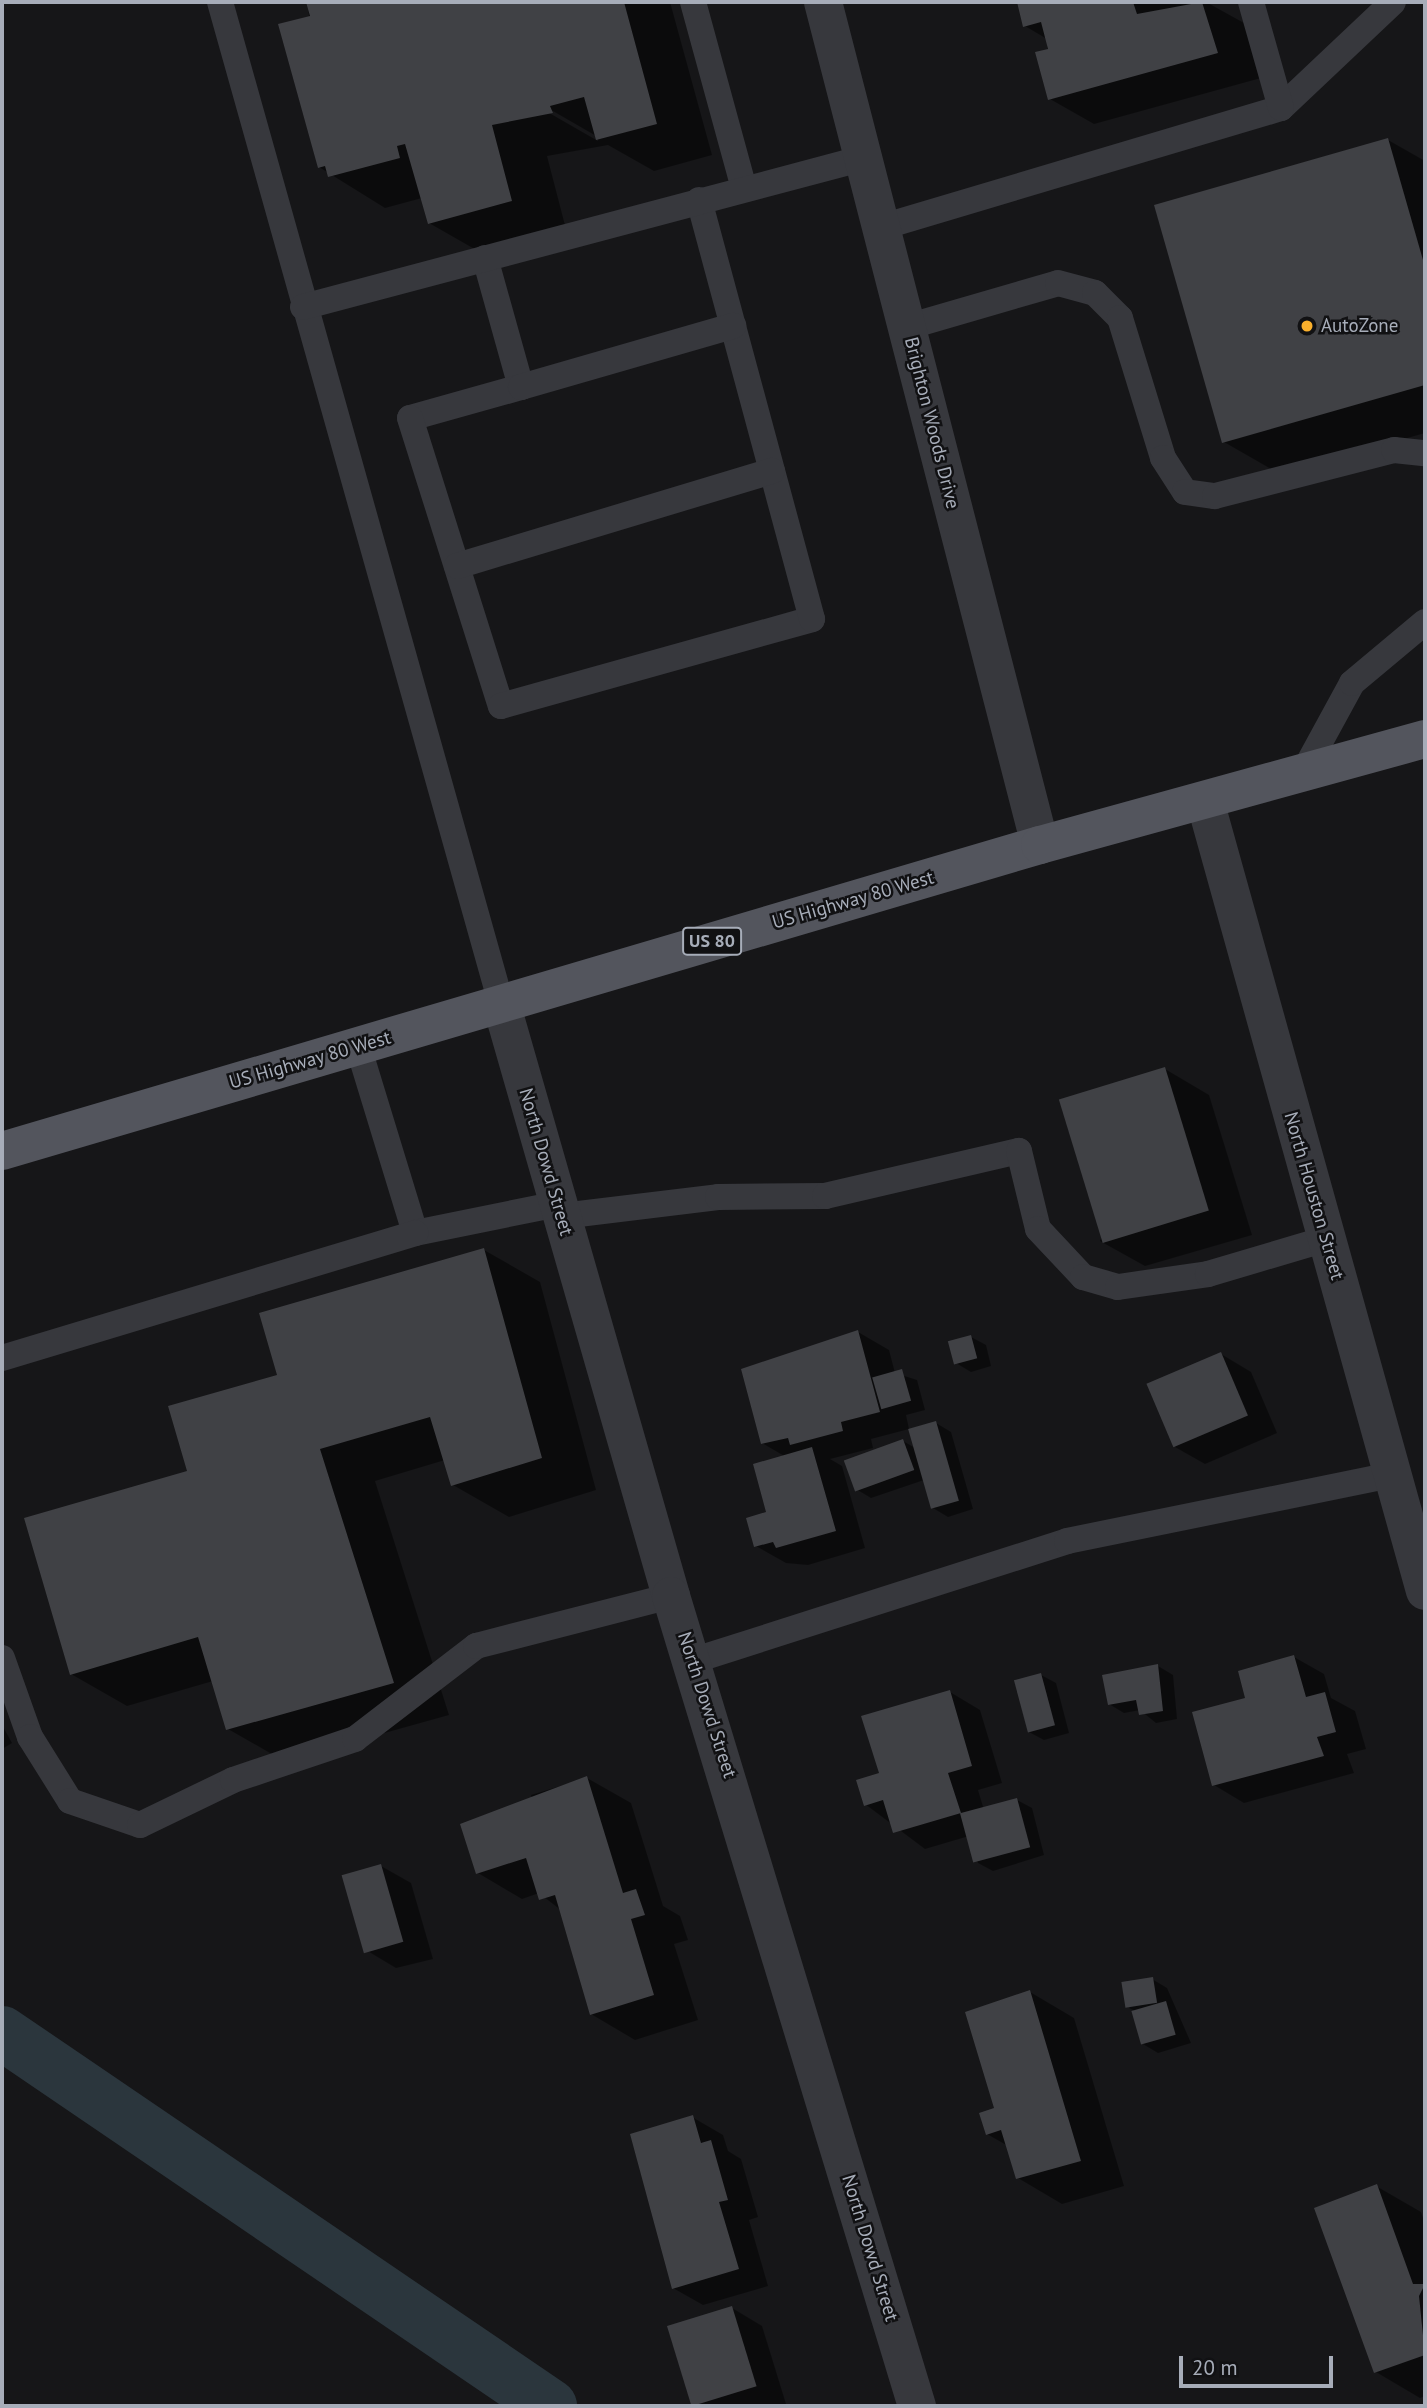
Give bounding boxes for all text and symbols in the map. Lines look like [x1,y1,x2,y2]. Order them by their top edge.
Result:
place label: AutoZone [1321,315,1398,337]
marker: AutoZone [1299,318,1315,334]
street label: Brighton Woods Drive [900,335,964,511]
street label: US Highway 80 West [769,866,937,934]
road number: US 80 [680,926,744,956]
street label: US Highway 80 West [226,1026,394,1094]
street label: North Dowd Street [514,1086,578,1238]
street label: North Houston Street [1279,1109,1349,1283]
street label: North Dowd Street [673,1629,741,1781]
street label: North Dowd Street [837,2172,903,2324]
scale bar [1182,2342,1336,2386]
text: 20 m [1192,2354,1238,2381]

